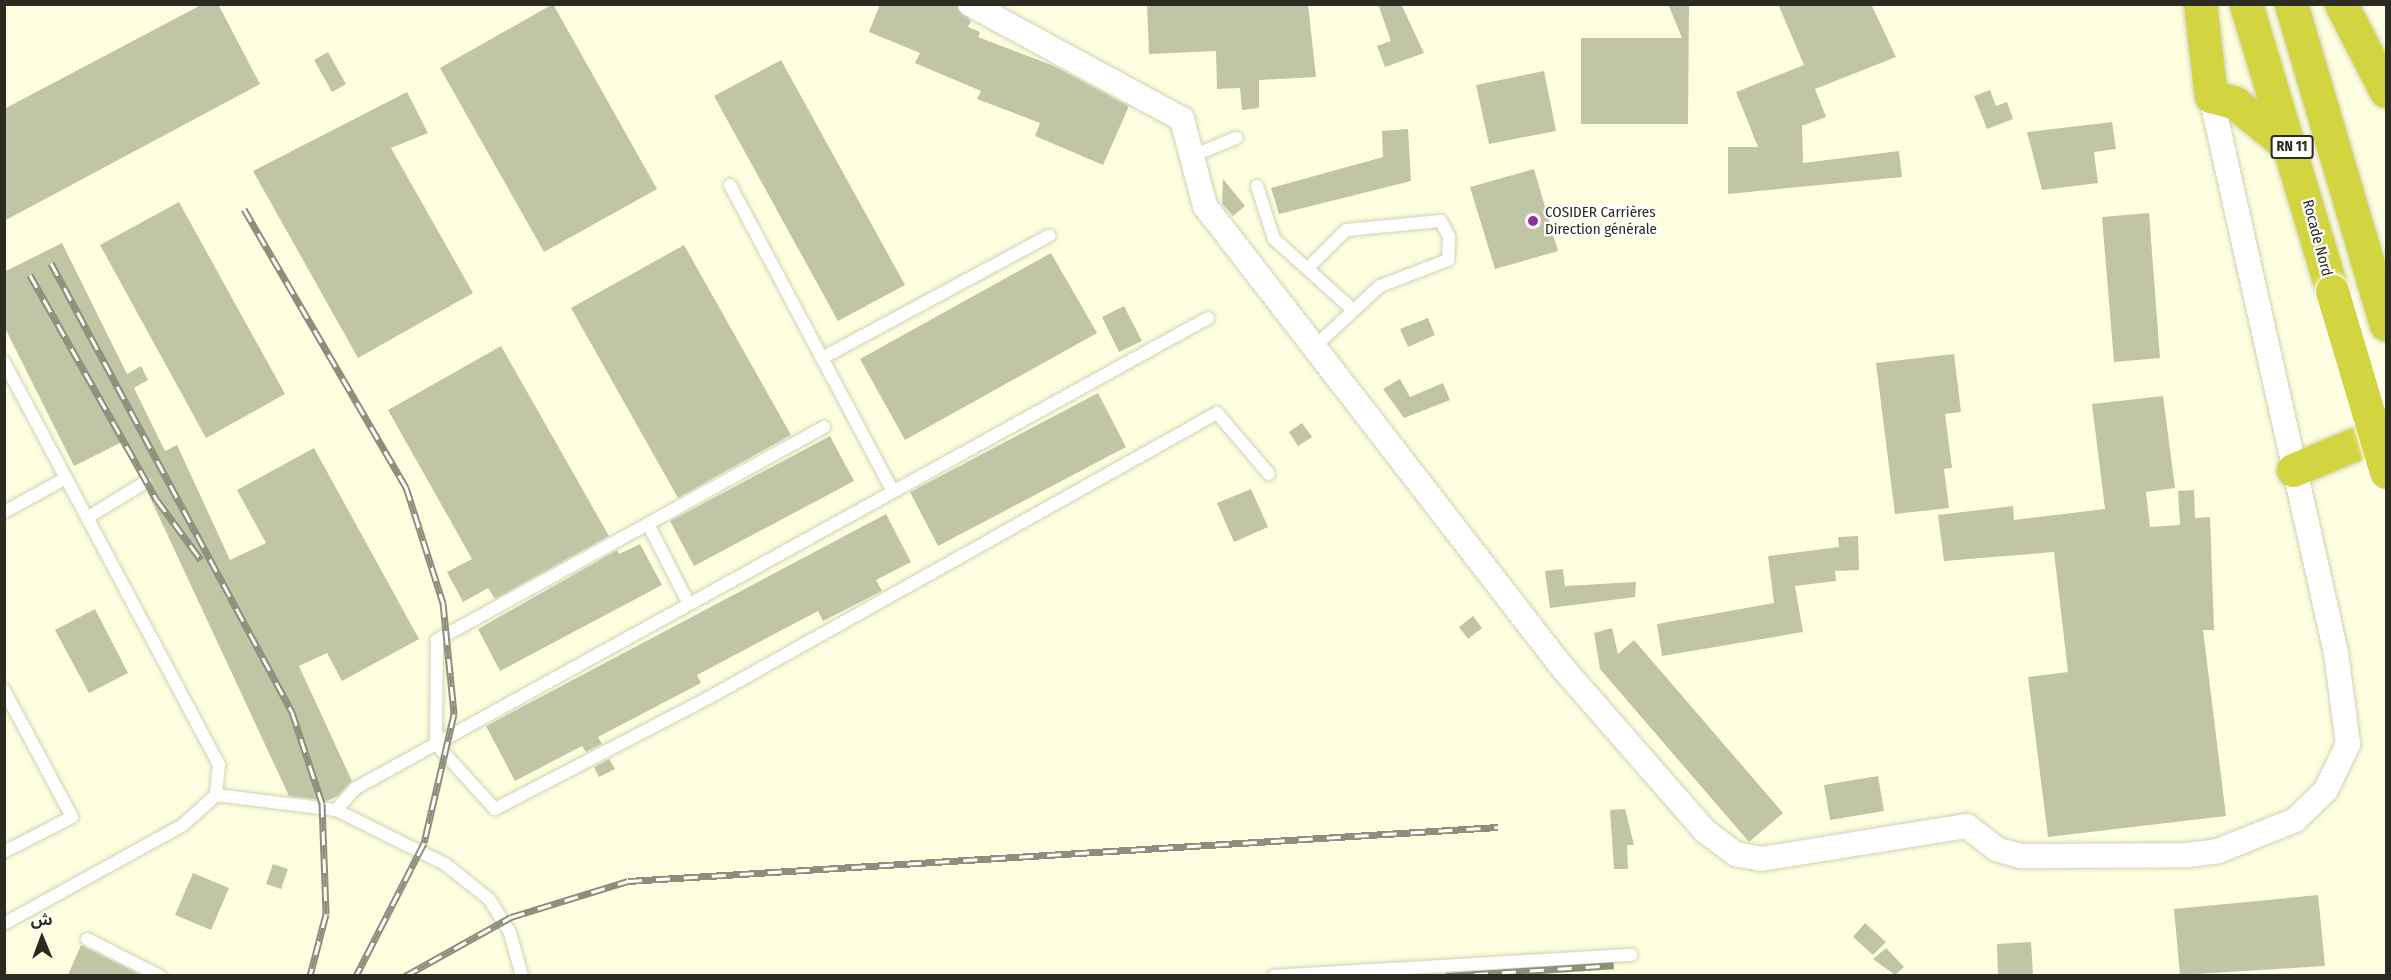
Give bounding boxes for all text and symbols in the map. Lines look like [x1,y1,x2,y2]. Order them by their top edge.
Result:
road number: RN 11 [2270,136,2314,158]
street label: Rocade Nord [2298,198,2336,278]
place label: COSIDER Carrières Direction générale [1545,203,1657,238]
marker: COSIDER Carrières Direction générale [1526,214,1540,228]
north arrow [12,908,72,968]
text: ش [31,910,53,929]

